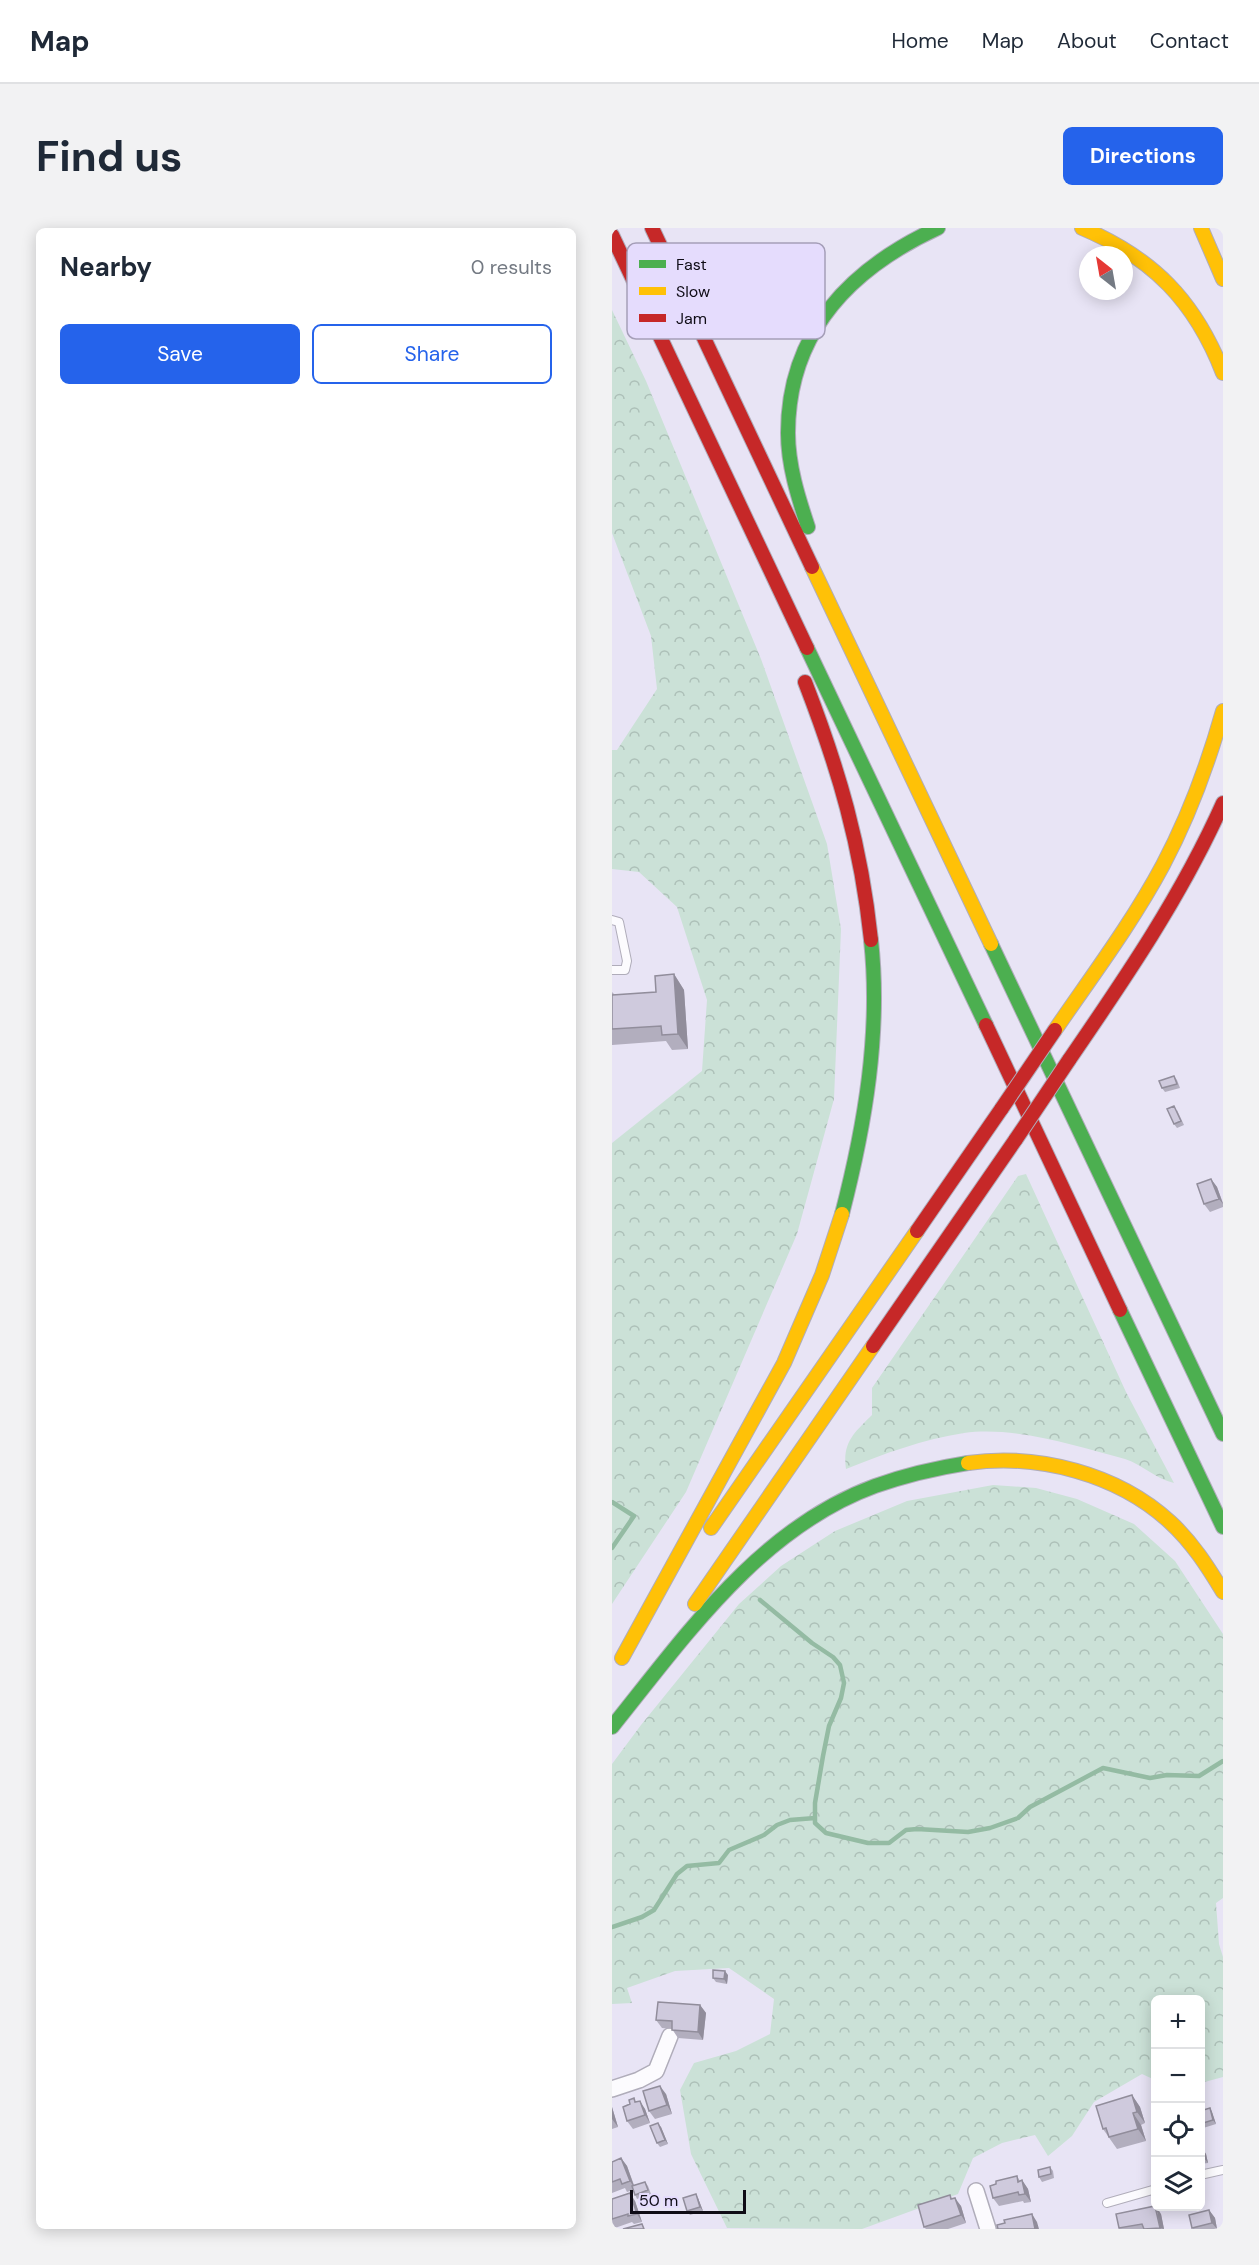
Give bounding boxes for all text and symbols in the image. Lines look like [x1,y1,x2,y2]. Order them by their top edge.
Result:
text: Map [30,23,90,60]
text: Home [891,27,949,55]
text: Map [982,27,1024,55]
text: About [1057,27,1117,55]
text: Contact [1150,27,1229,55]
button: Directions [1063,127,1223,185]
text: Find us [36,129,182,184]
legend [627,243,825,339]
north arrow [1079,246,1133,300]
text: Nearby [60,250,152,284]
text: 0 results [471,254,552,280]
text: Fast [676,254,707,275]
text: Slow [676,281,710,302]
text: Jam [676,308,707,329]
button: Save [60,324,300,384]
button: Share [312,324,552,384]
map controls [1151,1995,1205,2211]
button: + [1151,1995,1205,2049]
button: − [1151,2049,1205,2103]
button: locate [1151,2103,1205,2157]
button: layers [1151,2157,1205,2211]
scale bar [630,2187,746,2214]
text: 50 m [639,2190,678,2211]

